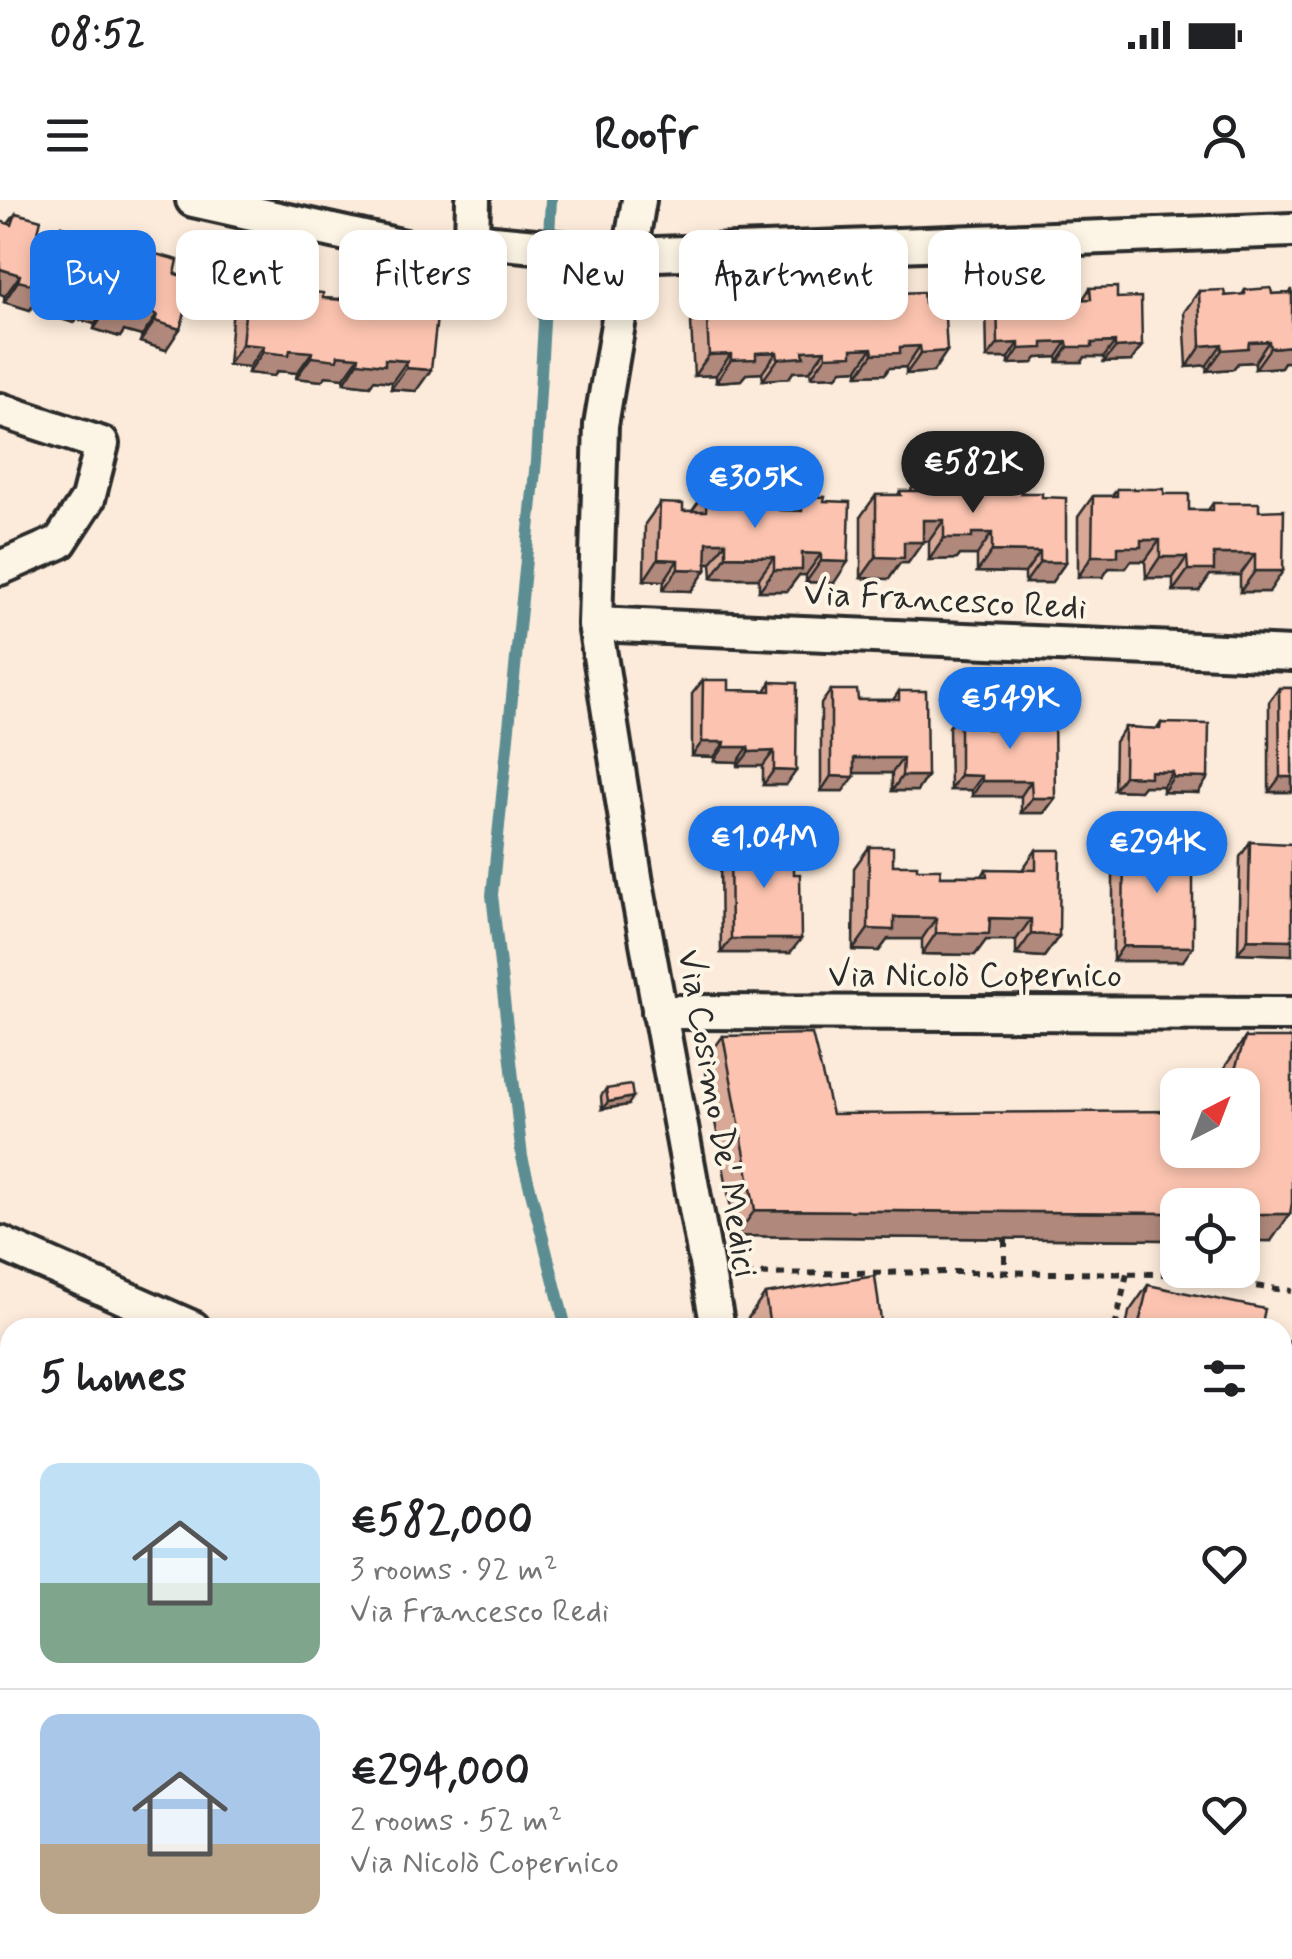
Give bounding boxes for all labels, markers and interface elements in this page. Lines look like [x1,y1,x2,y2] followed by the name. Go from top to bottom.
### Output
[50,11,145,60] text: 08:52
[594,106,698,165] text: Roofr
[40,108,95,163] icon: menu
[1197,108,1252,163] icon: person
[30,230,156,320] chip: Buy
[176,230,319,320] chip: Rent
[339,230,507,320] chip: Filters
[527,230,659,320] chip: New
[679,230,908,320] chip: Apartment
[928,230,1081,320] chip: House
[903,431,1043,516] pin: €582K
[923,442,1023,484] text: €582K
[685,446,825,531] pin: €305K
[708,457,802,499] text: €305K
[802,571,1088,631] street label: Via Francesco Redi
[940,667,1080,752] pin: €549K
[960,678,1060,720] text: €549K
[683,806,845,891] pin: €1.04M
[1087,811,1227,896] pin: €294K
[710,817,818,859] text: €1.04M
[1108,822,1206,864] text: €294K
[666,946,769,1281] street label: Via Cosimo De' Medici
[828,953,1122,999] street label: Via Nicolò Copernico
[1160,1068,1260,1168] north arrow
[1160,1068,1260,1288] map controls
[1160,1188,1260,1288] button: locate
[40,1351,186,1406] text: 5 homes
[1197,1351,1252,1406] icon: filters
[350,1494,533,1549] text: €582,000
[120,1503,240,1623] icon: home
[1197,1536,1252,1591] icon: heart
[350,1549,558,1591] text: 3 rooms · 92 m²
[350,1591,609,1633] text: Via Francesco Redi
[350,1745,530,1800] text: €294,000
[120,1754,240,1874] icon: home
[1197,1787,1252,1842] icon: heart
[350,1800,562,1842] text: 2 rooms · 52 m²
[350,1842,619,1884] text: Via Nicolò Copernico

